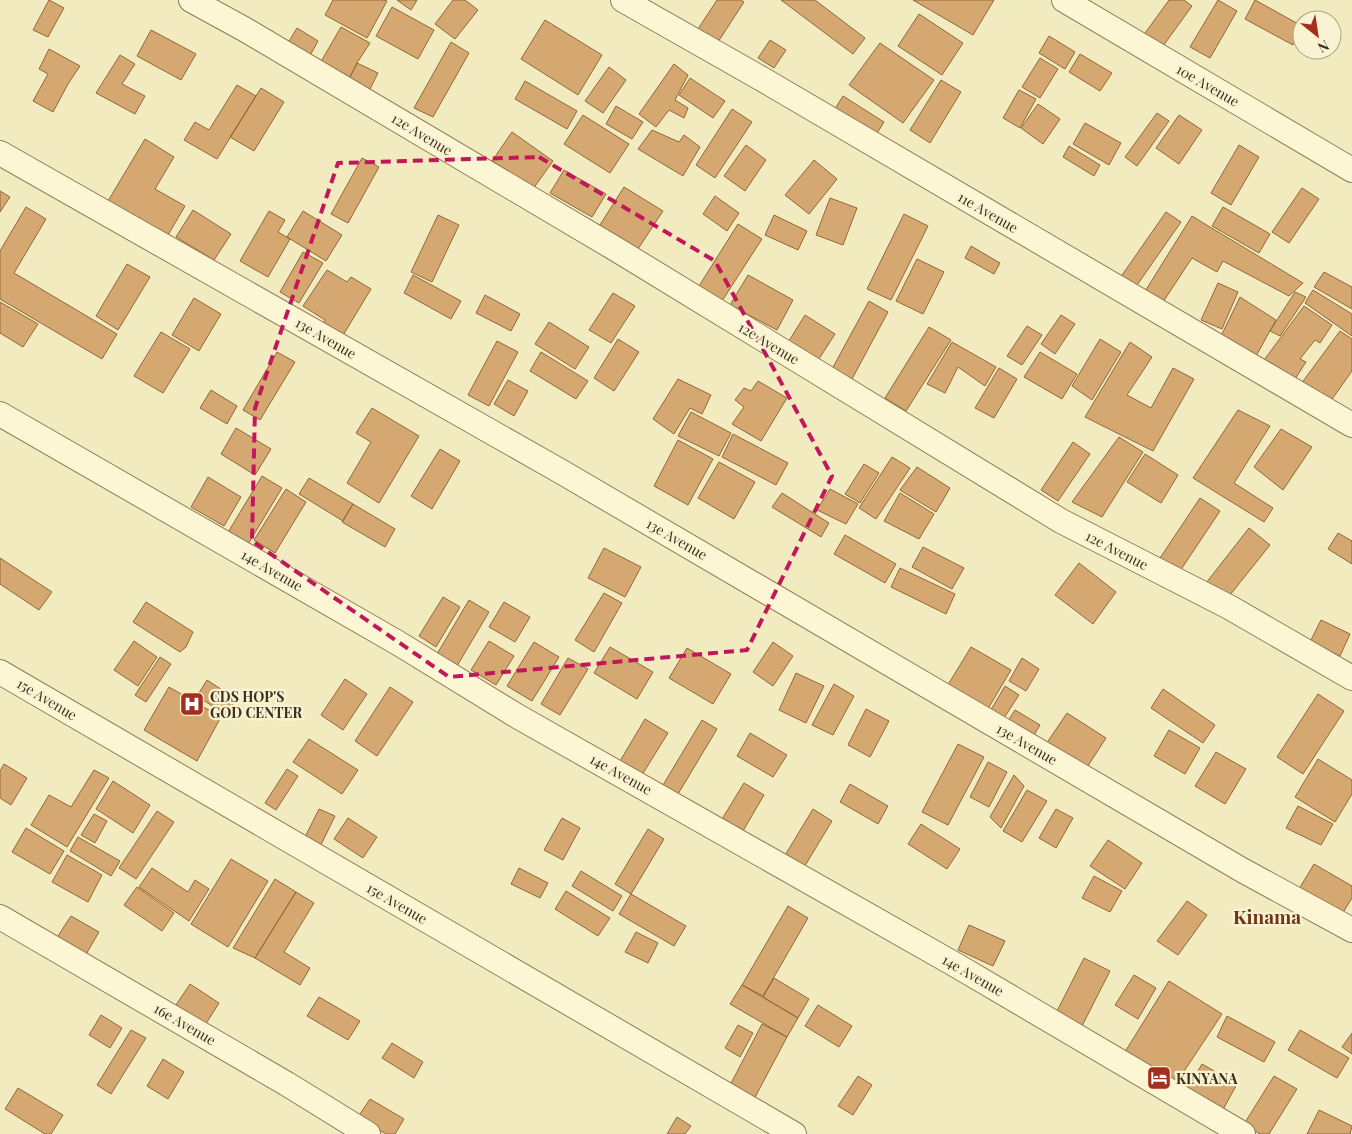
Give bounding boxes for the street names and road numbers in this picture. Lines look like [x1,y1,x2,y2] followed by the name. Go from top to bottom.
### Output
[1173,59,1243,111] street label: 10e Avenue
[388,108,456,160] street label: 12e Avenue
[954,187,1022,237] street label: 11e Avenue
[292,313,360,363] street label: 13e Avenue
[735,317,803,369] street label: 12e Avenue
[643,514,711,564] street label: 13e Avenue
[1082,526,1152,574] street label: 12e Avenue
[238,545,306,595] street label: 14e Avenue
[13,674,81,724] street label: 15e Avenue
[993,719,1061,769] street label: 13e Avenue
[586,749,656,799] street label: 14e Avenue
[363,878,431,928] street label: 15e Avenue
[939,950,1007,1000] street label: 14e Avenue
[150,999,220,1049] street label: 16e Avenue

